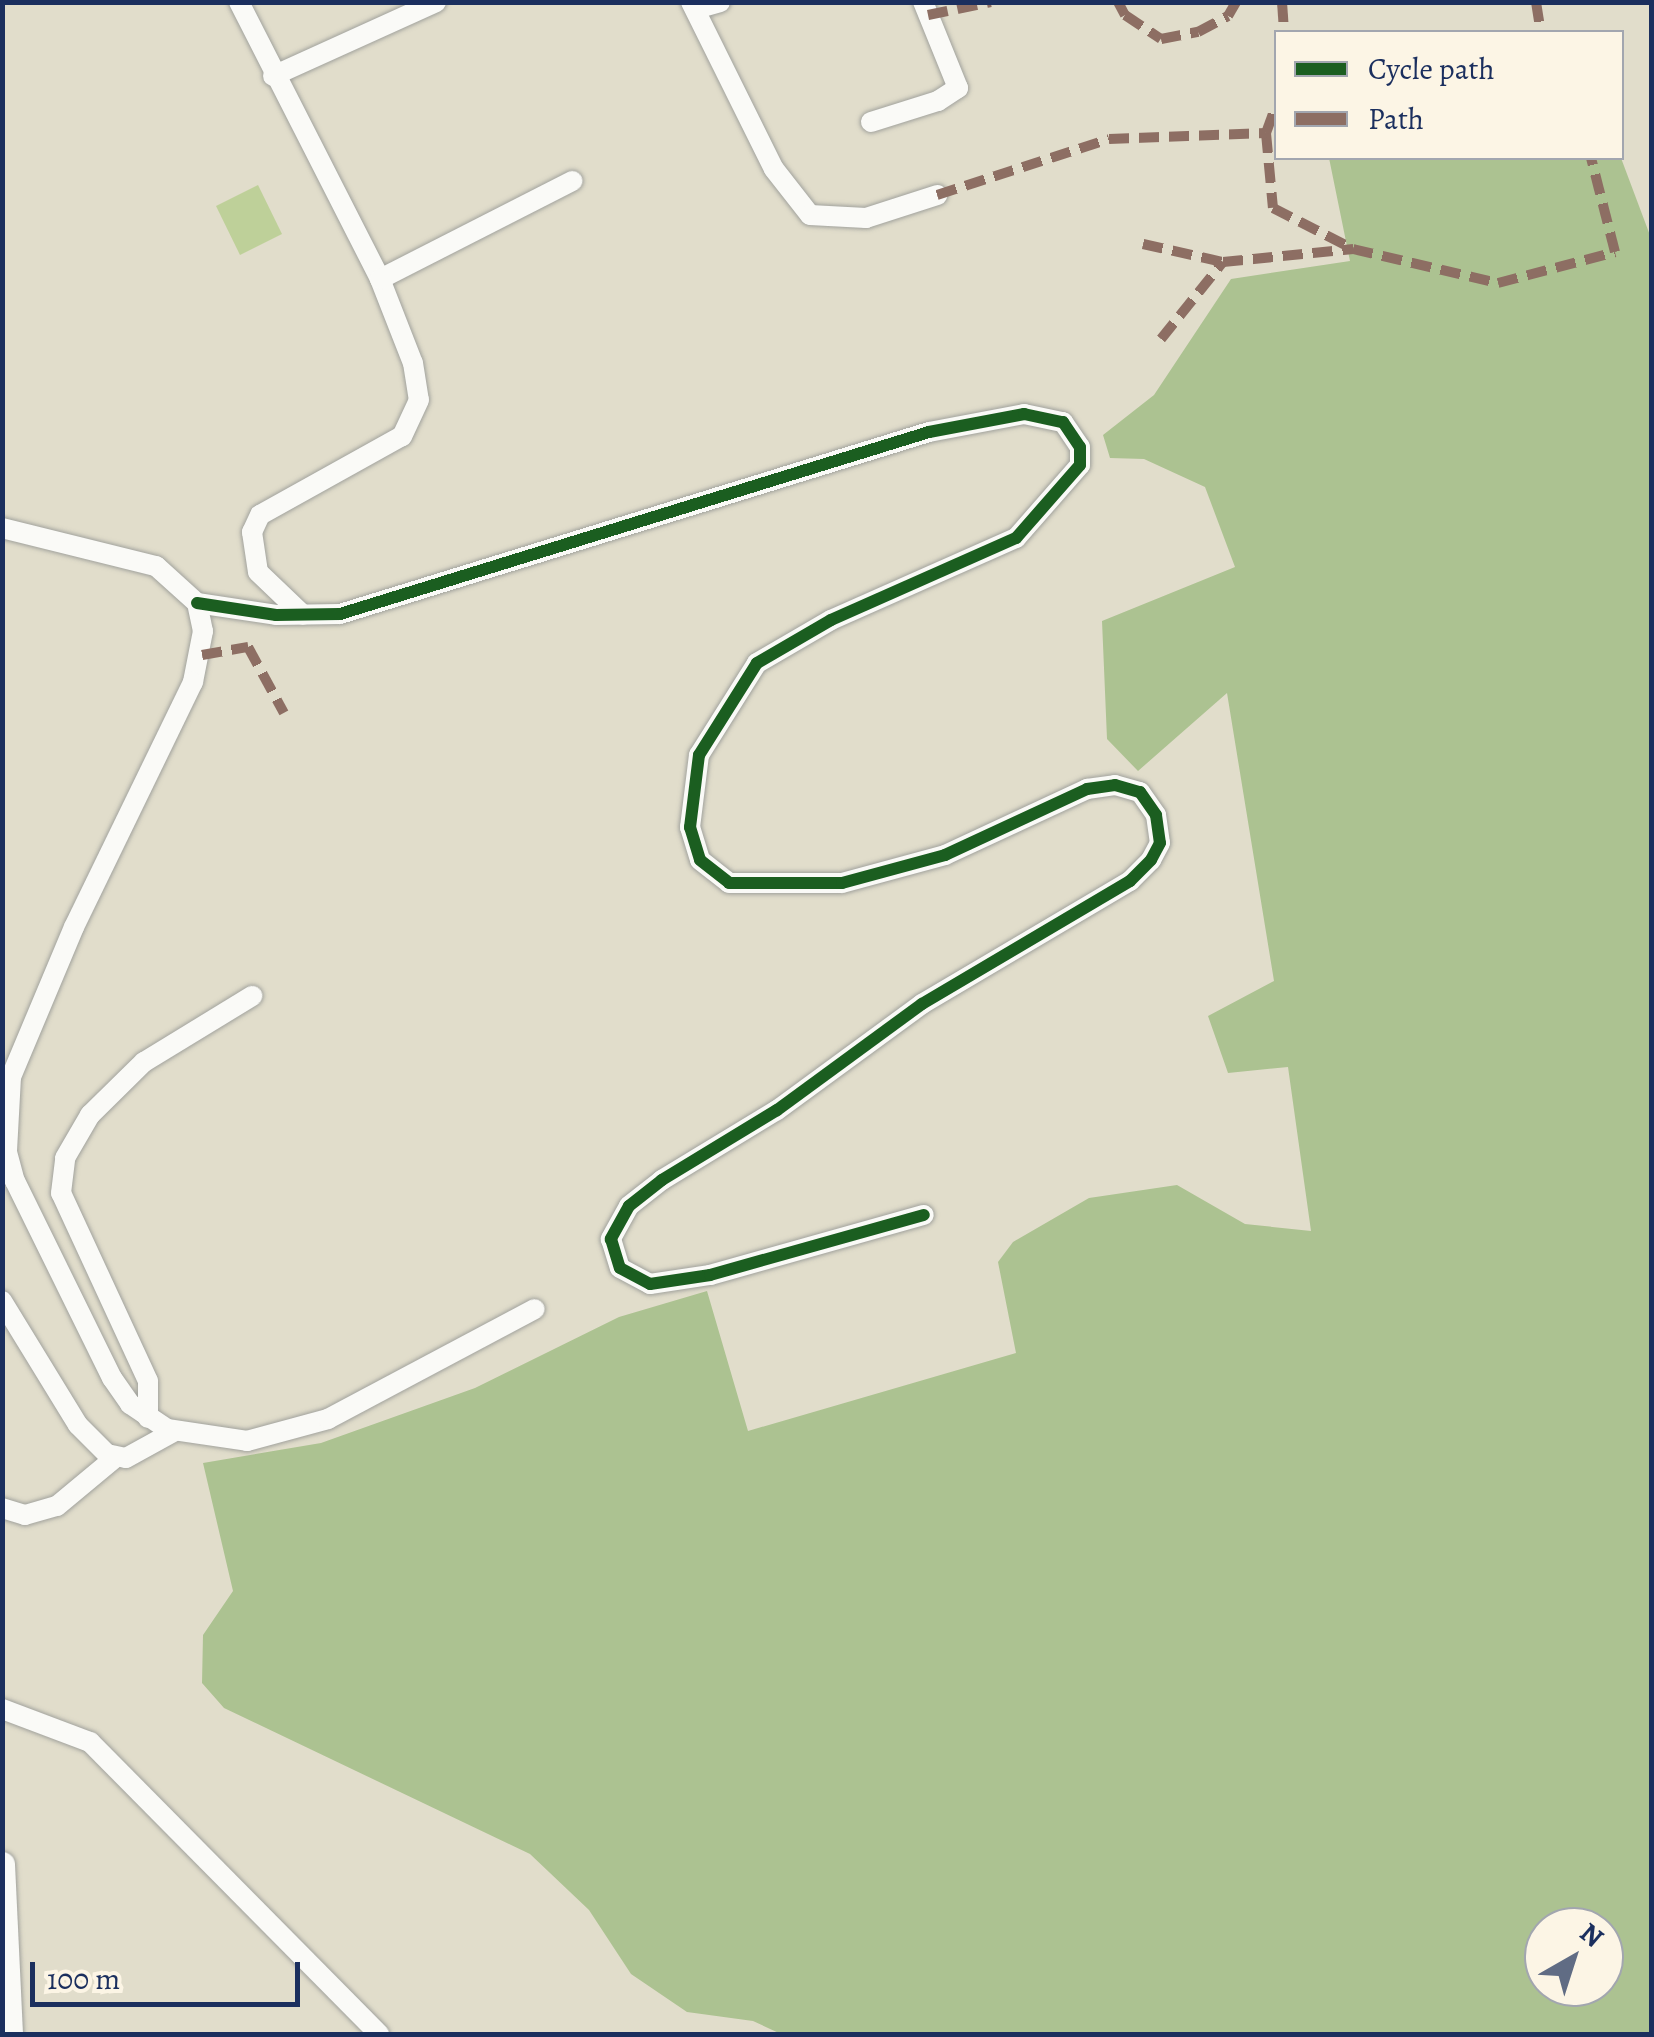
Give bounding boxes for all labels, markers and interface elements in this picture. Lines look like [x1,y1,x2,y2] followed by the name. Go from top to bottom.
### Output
[1274,30,1624,160] legend
[1368,49,1495,89] text: Cycle path
[1368,99,1424,139] text: Path
[1524,1907,1624,2007] north arrow
[1572,1914,1611,1956] text: N
[35,1942,305,2004] scale bar
[47,1959,120,1999] text: 100 m

